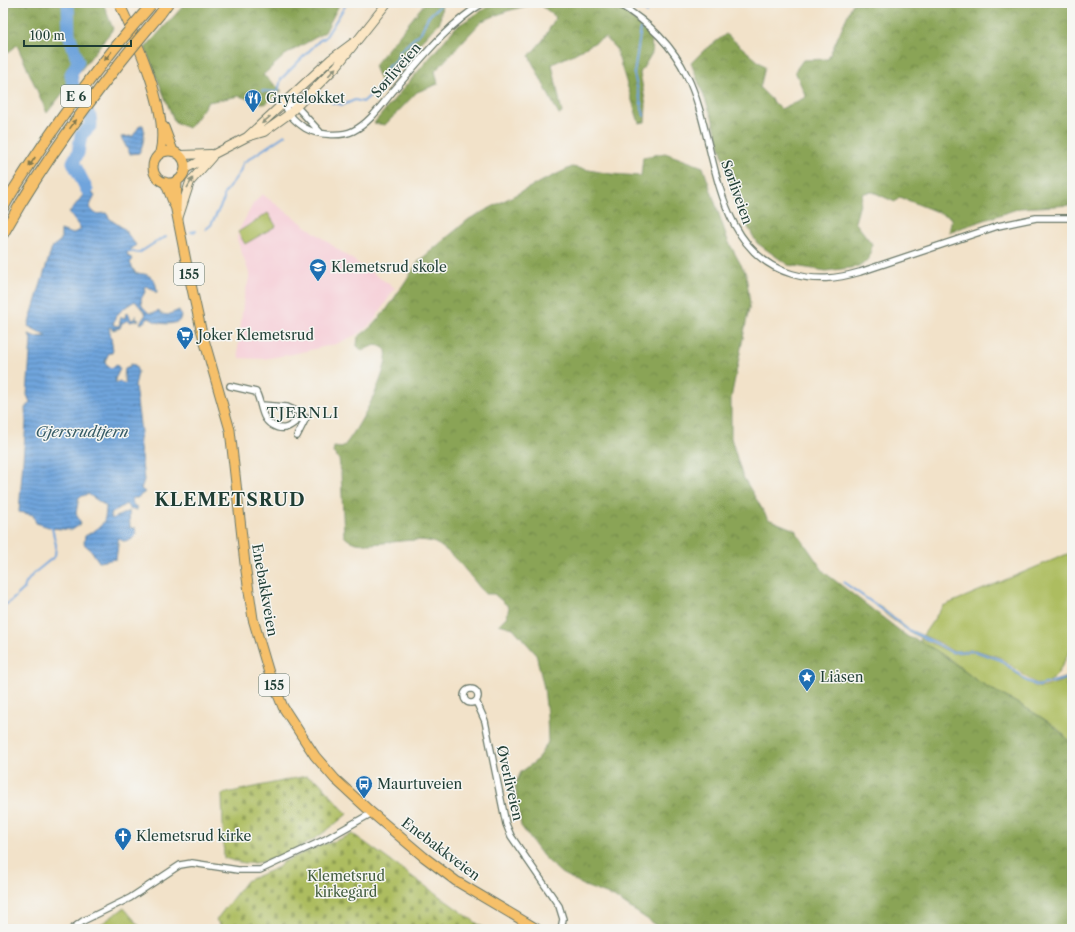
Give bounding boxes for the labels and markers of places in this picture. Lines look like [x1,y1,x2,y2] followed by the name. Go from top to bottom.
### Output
[243,88,263,113] restaurant icon: Grytelokket
[266,89,345,107] place label: Grytelokket
[308,257,328,282] school or university icon: Klemetsrud skole
[331,258,447,276] place label: Klemetsrud skole
[175,325,195,350] supermarket icon: Joker Klemetsrud
[196,326,314,344] place label: Joker Klemetsrud
[797,667,817,692] place icon: Liåsen
[820,668,864,686] place label: Liåsen
[354,774,374,799] bus stop icon: Maurtuveien
[377,775,462,793] place label: Maurtuveien
[113,826,133,851] church icon: Klemetsrud kirke
[136,827,251,845] place label: Klemetsrud kirke

